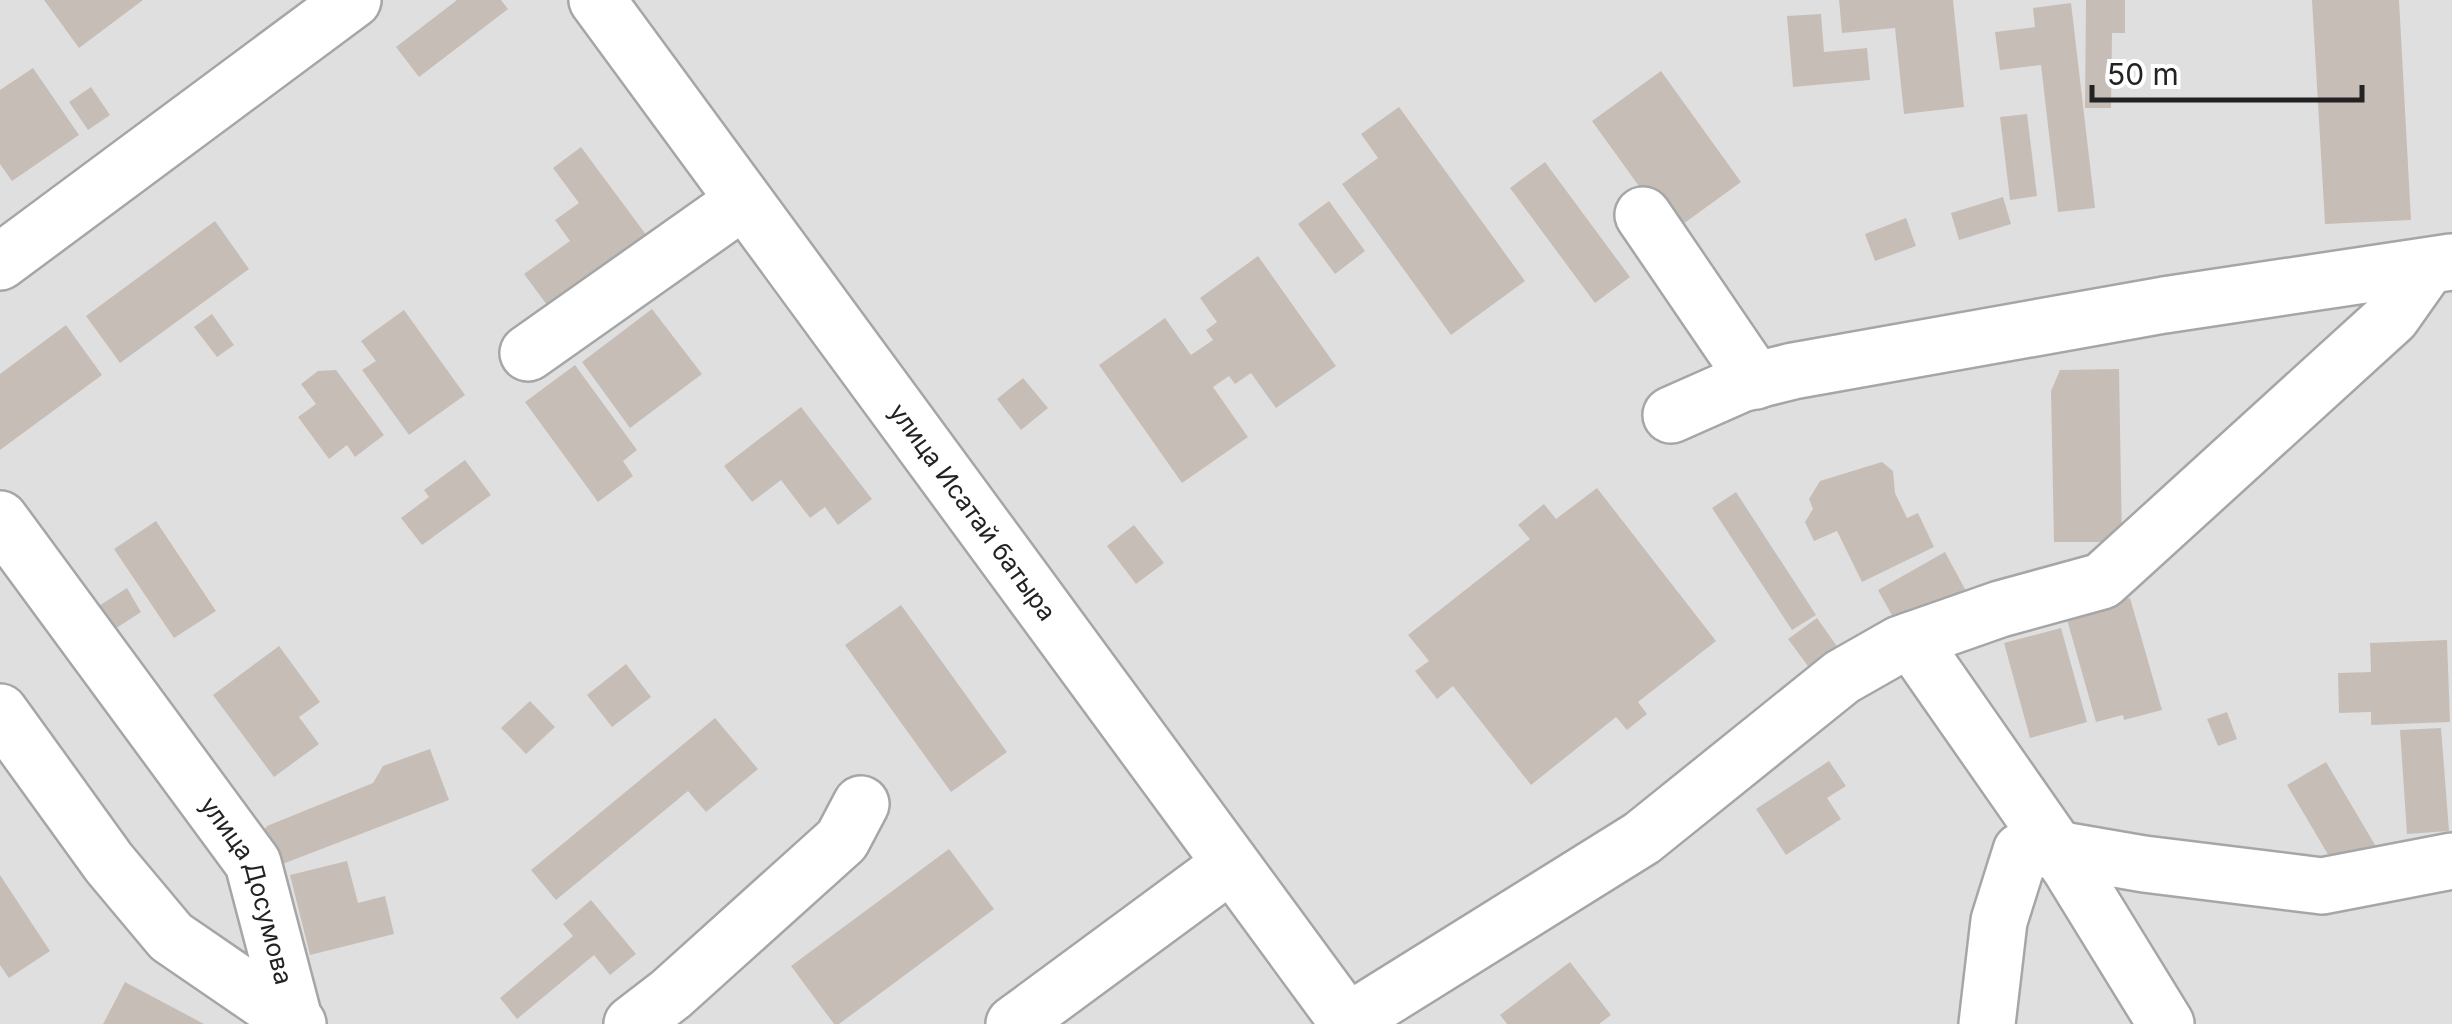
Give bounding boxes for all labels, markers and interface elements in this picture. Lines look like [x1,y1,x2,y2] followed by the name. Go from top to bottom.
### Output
[2092,40,2362,102] scale bar
[2107,56,2179,92] text: 50 m
[883,397,1062,626] street label: улица Исатай батыра
[194,790,299,988] street label: улица Досумова

